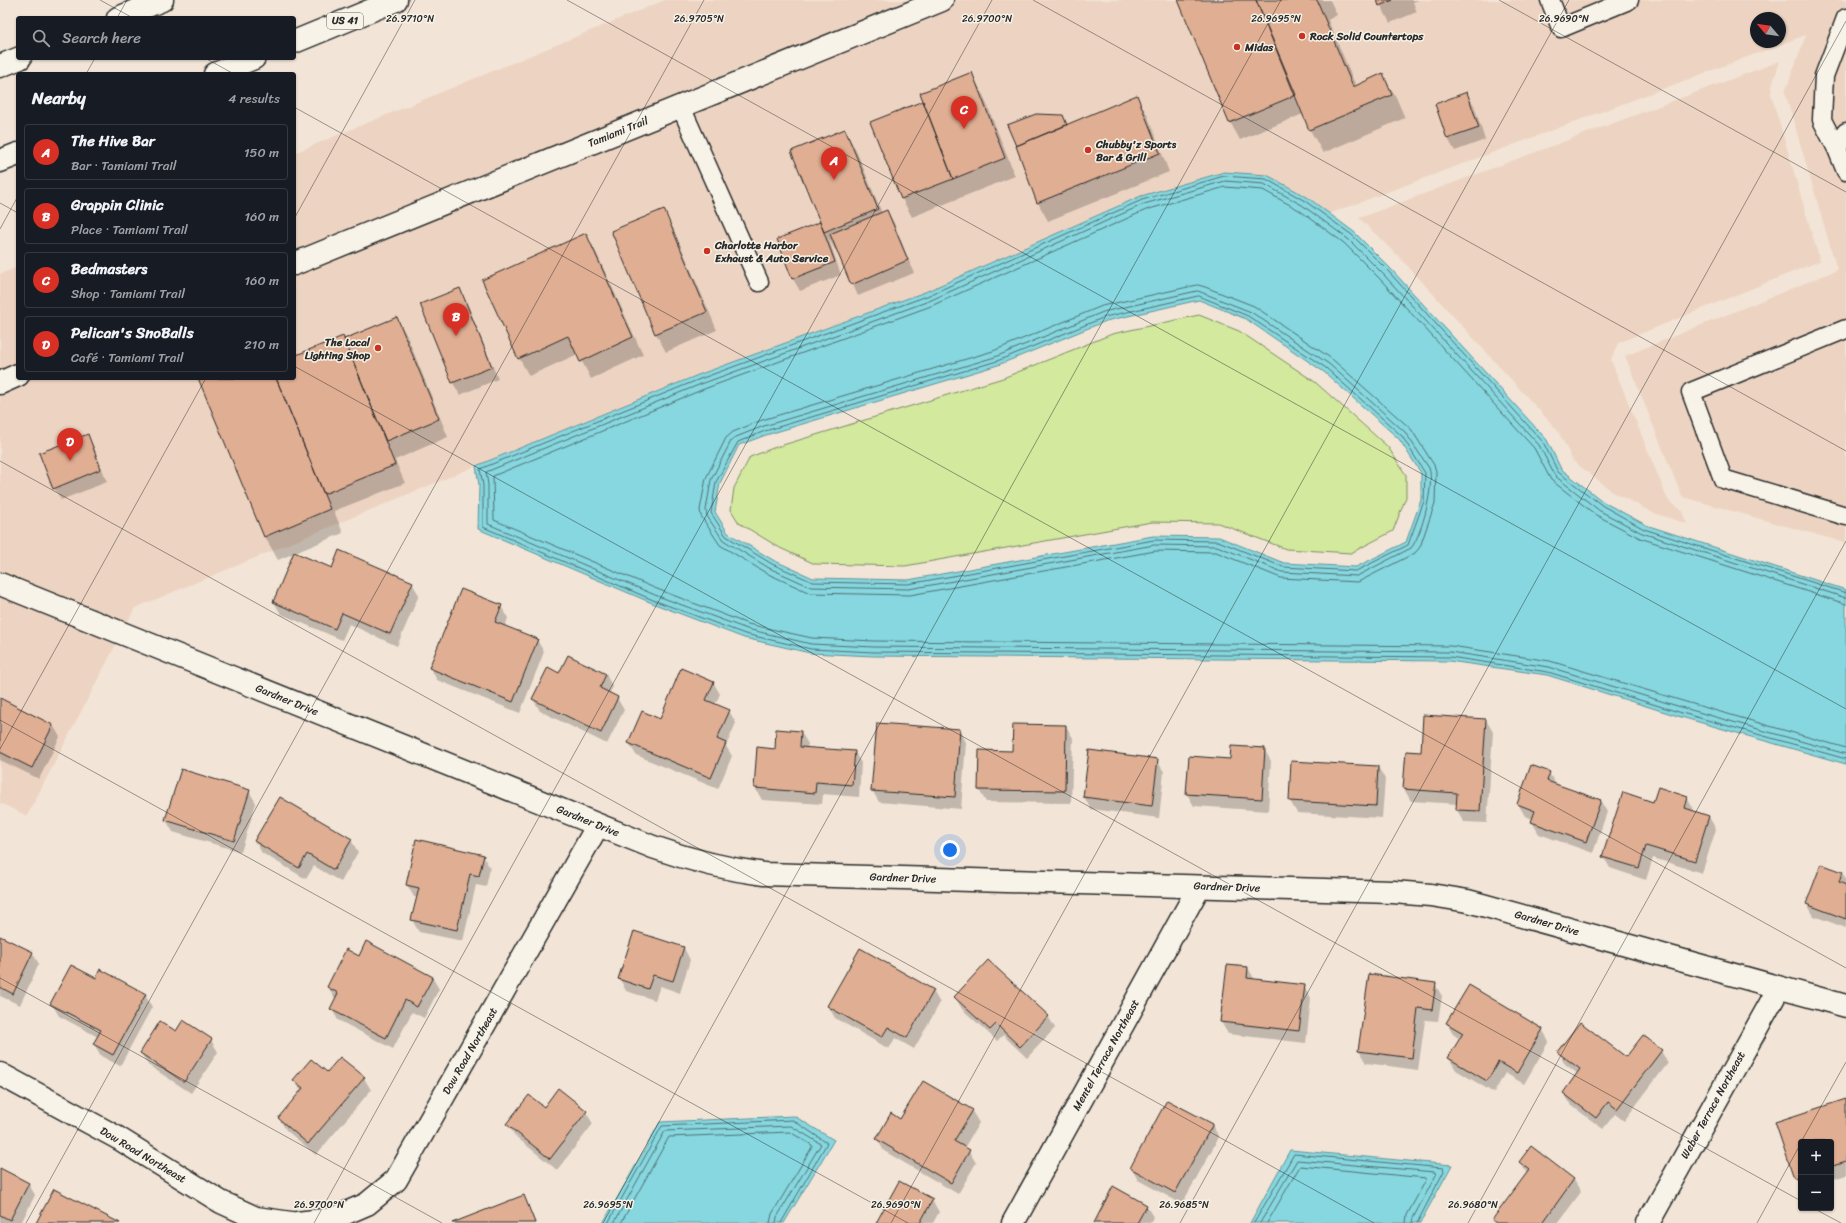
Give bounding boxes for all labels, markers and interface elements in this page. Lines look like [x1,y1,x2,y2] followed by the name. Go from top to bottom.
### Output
[386,10,434,28] text: 26.9710°N
[674,10,724,28] text: 26.9705°N
[962,10,1012,28] text: 26.9700°N
[1251,10,1301,28] text: 26.9695°N
[1539,10,1589,28] text: 26.9690°N
[1750,12,1786,48] north arrow
[327,13,363,29] road number: US 41
[16,16,296,60] search box
[62,25,141,51] text: Search here
[30,27,52,49] icon: search
[1309,27,1424,46] place label: Rock Solid Countertops
[1297,31,1307,41] marker: Rock Solid Countertops
[1244,38,1274,57] place label: Midas
[1232,42,1242,52] marker: Midas
[32,83,86,113] text: Nearby
[228,87,280,110] text: 4 results
[951,96,977,129] pin: C
[585,111,652,153] street label: Tamiami Trail
[71,128,155,154] text: The Hive Bar
[1095,135,1177,167] place label: Chubby'z Sports Bar & Grill
[42,141,50,164] text: A
[244,141,279,164] text: 150 m
[1083,145,1093,155] marker: Chubby'z Sports Bar & Grill
[821,147,847,180] pin: A
[71,154,177,177] text: Bar · Tamiami Trail
[71,192,164,218] text: Grappin Clinic
[42,205,50,228] text: B
[244,205,279,228] text: 160 m
[71,218,188,241] text: Place · Tamiami Trail
[714,236,829,268] place label: Charlotte Harbor Exhaust & Auto Service
[702,246,712,256] marker: Charlotte Harbor Exhaust & Auto Service
[71,256,147,282] text: Bedmasters
[42,269,50,292] text: C
[244,269,279,292] text: 160 m
[71,282,185,305] text: Shop · Tamiami Trail
[443,303,469,336] pin: B
[71,320,194,346] text: Pelican's SnoBalls
[42,333,50,356] text: D
[244,333,279,356] text: 210 m
[305,333,371,365] place label: The Local Lighting Shop
[373,343,383,353] marker: The Local Lighting Shop
[71,346,184,369] text: Café · Tamiami Trail
[57,428,83,461] pin: D
[253,679,322,721] street label: Gardner Drive
[554,800,623,842] street label: Gardner Drive
[940,840,960,860] your location
[869,867,937,889] street label: Gardner Drive
[1193,876,1261,898] street label: Gardner Drive
[1512,905,1582,941] street label: Gardner Drive
[1067,995,1145,1114] street label: Mentel Terrace Northeast
[437,1004,503,1098] street label: Dow Road Northeast
[1675,1048,1751,1162] street label: Weber Terrace Northeast
[96,1122,190,1188] street label: Dow Road Northeast
[1798,1139,1834,1211] map controls
[1798,1139,1834,1175] button: +
[1798,1175,1834,1211] button: −
[294,1196,344,1214] text: 26.9700°N
[583,1196,633,1214] text: 26.9695°N
[871,1196,921,1214] text: 26.9690°N
[1159,1196,1209,1214] text: 26.9685°N
[1448,1196,1498,1214] text: 26.9680°N

